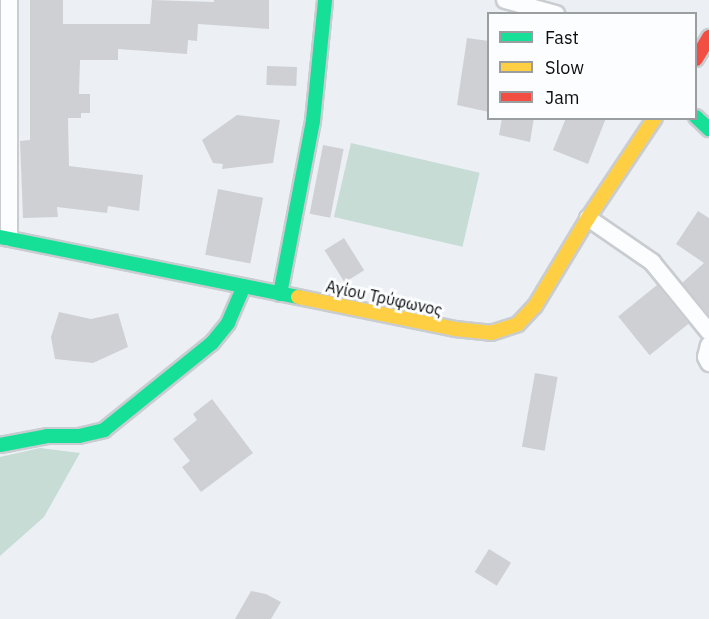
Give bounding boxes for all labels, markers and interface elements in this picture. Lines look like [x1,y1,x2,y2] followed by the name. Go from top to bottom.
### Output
[487,12,697,120] legend
[545,26,579,49] text: Fast
[545,56,584,79] text: Slow
[545,86,580,109] text: Jam
[324,276,444,320] street label: Αγίου Τρύφωνος

